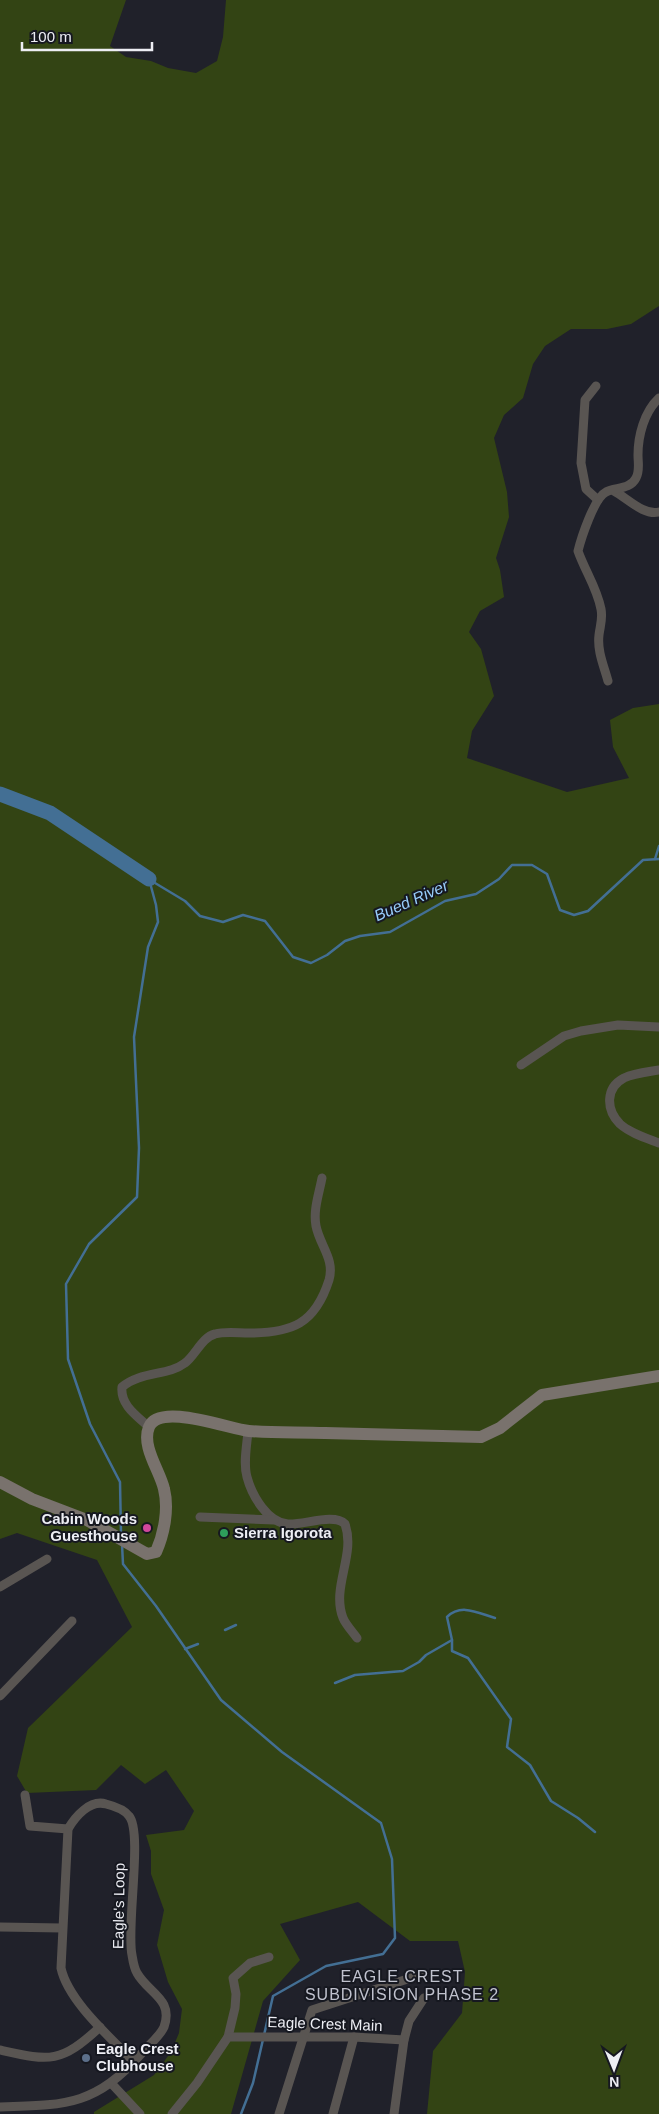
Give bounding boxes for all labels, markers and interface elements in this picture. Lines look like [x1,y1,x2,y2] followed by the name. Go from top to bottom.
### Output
[22,20,152,52] scale bar
[30,28,72,45] text: 100 m
[372,876,451,924] water label: Bued River
[41,1510,137,1544] place label: Cabin Woods Guesthouse
[141,1522,153,1534] marker: Cabin Woods Guesthouse
[234,1524,332,1541] place label: Sierra Igorota
[218,1527,230,1539] marker: Sierra Igorota
[109,1863,128,1949] street label: Eagle's Loop
[305,1968,499,2003] district label: EAGLE CREST SUBDIVISION PHASE 2
[267,2013,383,2034] street label: Eagle Crest Main
[96,2040,179,2074] place label: Eagle Crest Clubhouse
[589,2044,639,2094] north arrow
[80,2052,92,2064] marker: Eagle Crest Clubhouse
[609,2074,619,2090] text: N

